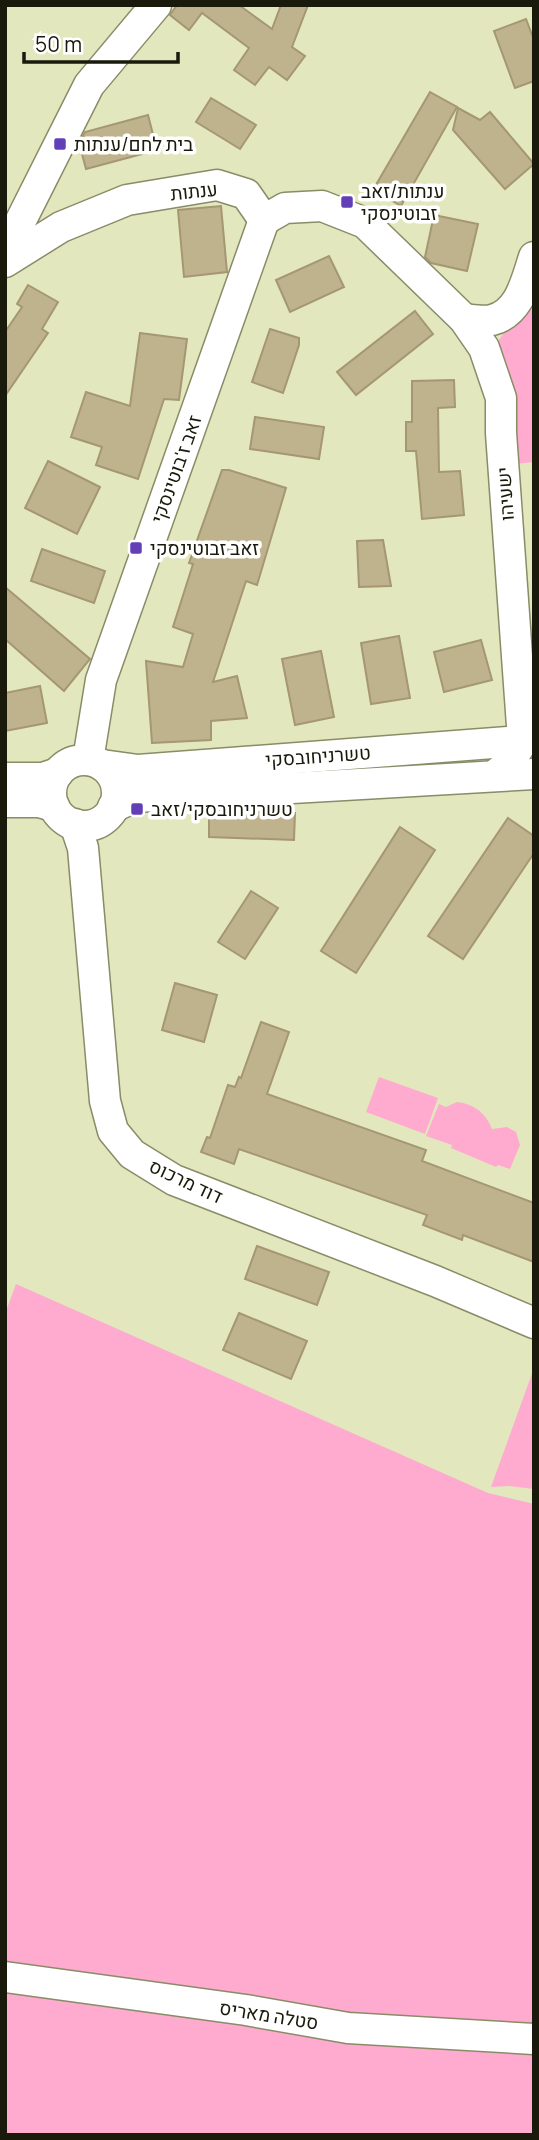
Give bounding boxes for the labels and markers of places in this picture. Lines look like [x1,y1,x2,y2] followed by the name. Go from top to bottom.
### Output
[74,131,193,157] place label: בית לחם/ענתות
[52,136,68,152] marker: בית לחם/ענתות
[361,178,445,226] place label: ענתות/זאב זבוטינסקי
[339,194,355,210] marker: ענתות/זאב זבוטינסקי
[150,535,259,561] place label: זאב זבוטינסקי
[128,540,144,556] marker: זאב זבוטינסקי
[151,796,293,822] place label: טשרניחובסקי/זאב
[129,801,145,817] marker: טשרניחובסקי/זאב

